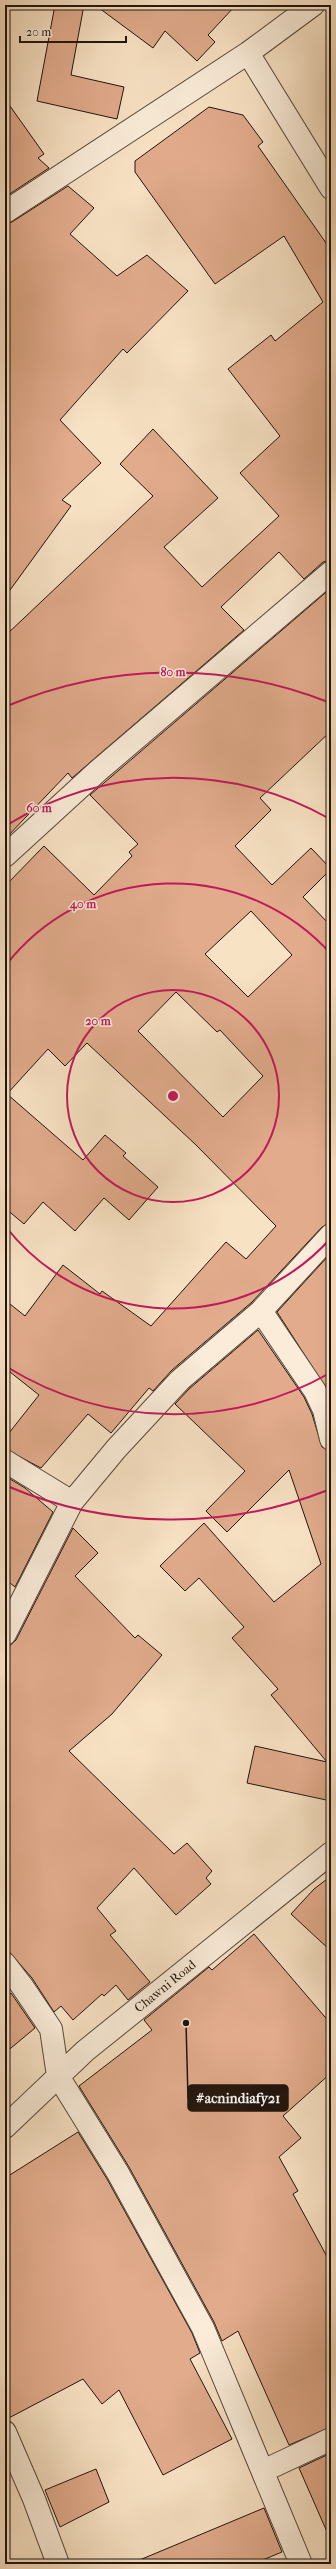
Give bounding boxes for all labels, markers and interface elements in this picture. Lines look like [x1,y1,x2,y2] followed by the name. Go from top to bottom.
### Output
[20,18,126,44] scale bar
[26,25,51,39] text: 20 m
[160,665,187,679] text: 80 m
[26,801,53,815] text: 60 m
[69,897,97,912] text: 40 m
[85,1014,112,1028] text: 20 m
[166,1089,180,1103] centre of rings
[131,1956,199,2015] street label: Chawni Road
[188,2085,288,2111] callout: #acnindiafy21
[196,2090,280,2107] text: #acnindiafy21

